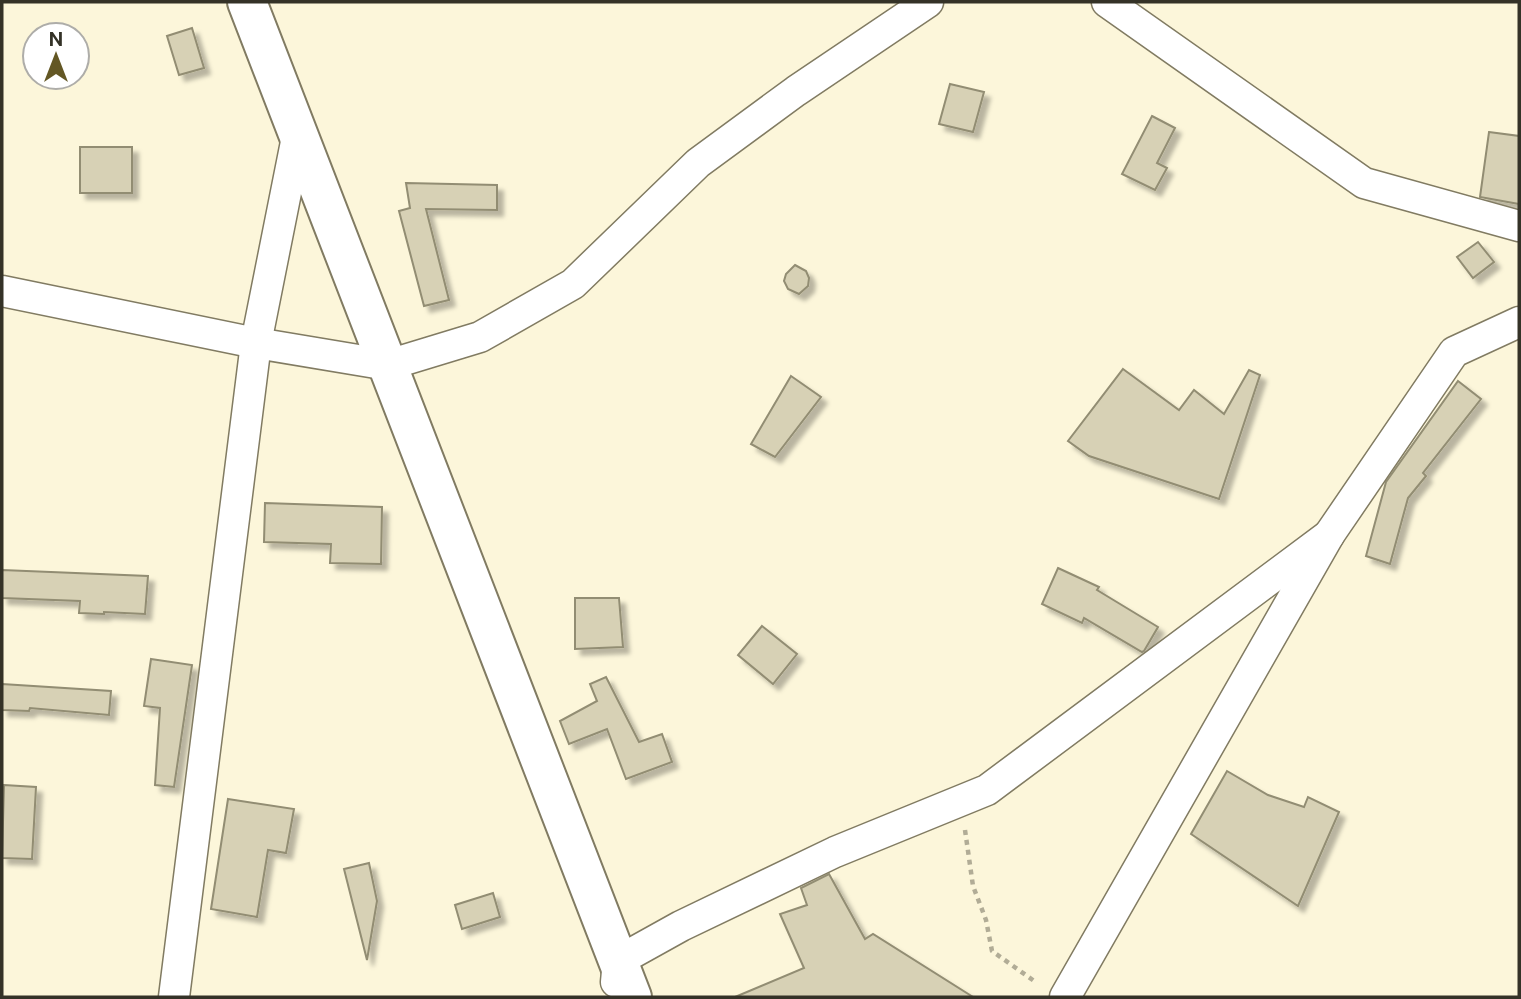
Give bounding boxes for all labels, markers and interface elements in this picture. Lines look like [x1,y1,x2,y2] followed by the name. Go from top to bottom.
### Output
[21,21,91,91] north arrow
[49,28,63,50] text: N

